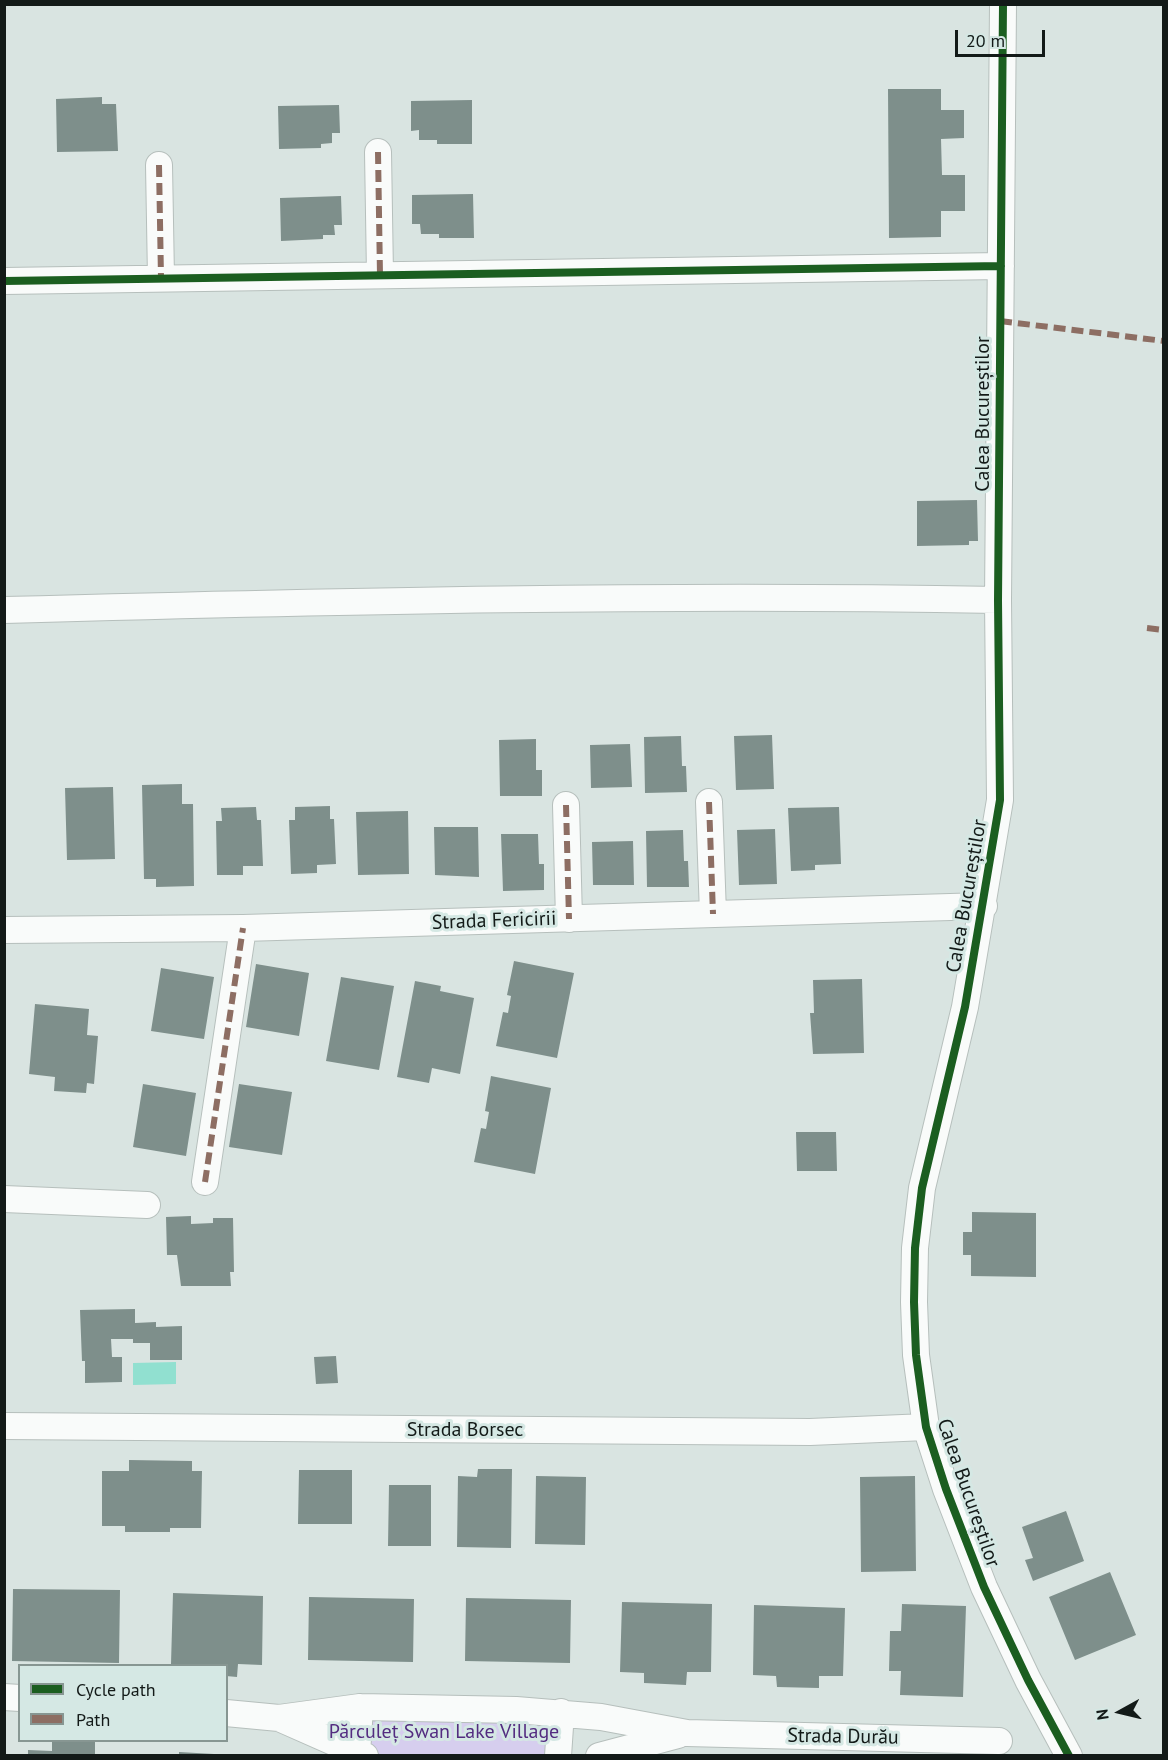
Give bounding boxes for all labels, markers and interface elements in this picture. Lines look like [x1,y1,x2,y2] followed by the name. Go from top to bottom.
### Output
[958,18,1048,56] scale bar
[966,29,1005,52] text: 20 m
[971,336,995,492] street label: Calea Bucureștilor
[942,817,992,975] street label: Calea Bucureștilor
[431,907,557,935] street label: Strada Fericirii
[931,1416,1005,1570] street label: Calea Bucureștilor
[407,1418,523,1442] street label: Strada Borsec
[18,1664,228,1742] legend
[76,1678,156,1701] text: Cycle path
[1090,1682,1150,1742] north arrow
[76,1708,110,1731] text: Path
[1092,1708,1113,1721] text: N
[329,1720,559,1744] park label: Părculeț Swan Lake Village
[787,1724,899,1750] street label: Strada Durău

